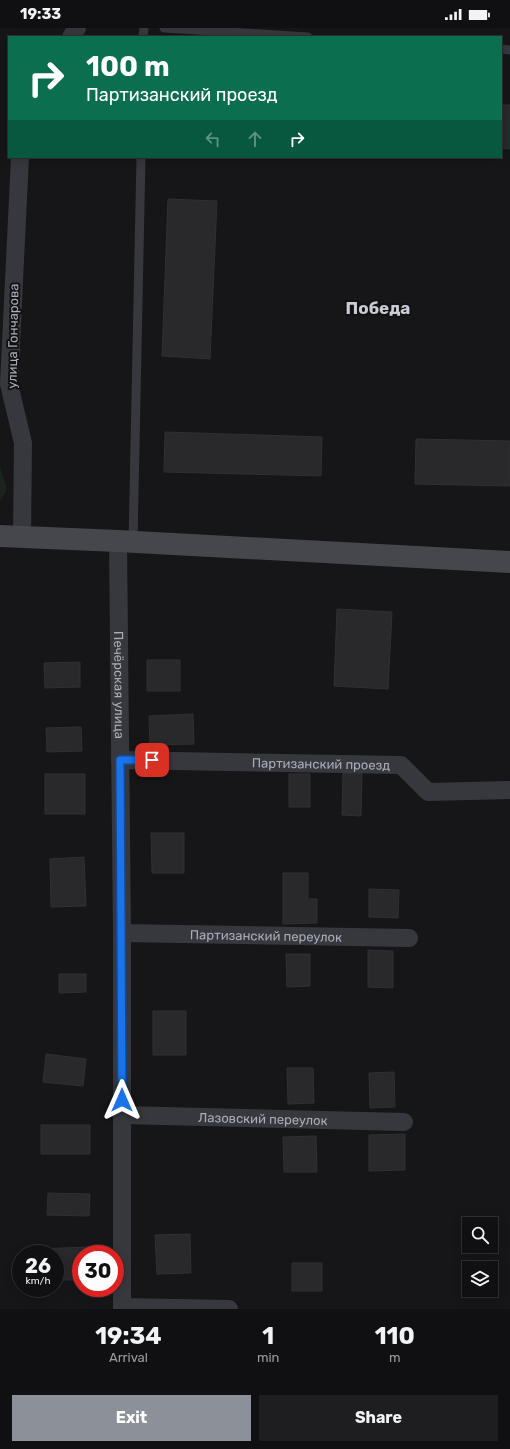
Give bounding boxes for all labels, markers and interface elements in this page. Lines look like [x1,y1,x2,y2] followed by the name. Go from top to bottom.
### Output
[20,5,61,23] text: 19:33
[86,50,170,83] text: 100 m
[20,52,72,104] icon: right
[86,84,278,106] text: Партизанский проезд
[202,128,224,150] icon: left
[244,128,266,150] icon: ahead
[286,128,308,150] icon: right
[5,283,21,389] street label: улица Гончарова
[346,298,410,318] district label: Победа
[111,631,128,739] street label: Печёрская улица
[135,743,169,777] pin
[141,749,163,771] icon: arrive
[252,755,390,772] street label: Партизанский проезд
[190,927,342,944] street label: Партизанский переулок
[101,1079,143,1121] position arrow
[198,1109,328,1128] street label: Лазовский переулок
[462,1217,498,1297] map controls
[462,1217,498,1253] button: search
[72,1245,124,1297] speed limit sign: 30
[25,1254,51,1278] text: 26
[462,1261,498,1297] button: layers
[26,1275,50,1287] text: km/h
[95,1322,162,1350] text: 19:34
[262,1322,274,1350] text: 1
[375,1322,415,1350] text: 110
[109,1350,148,1365] text: Arrival
[257,1350,279,1365] text: min
[389,1350,401,1365] text: m
[12,1395,251,1441] button: Exit
[259,1395,498,1441] button: Share

